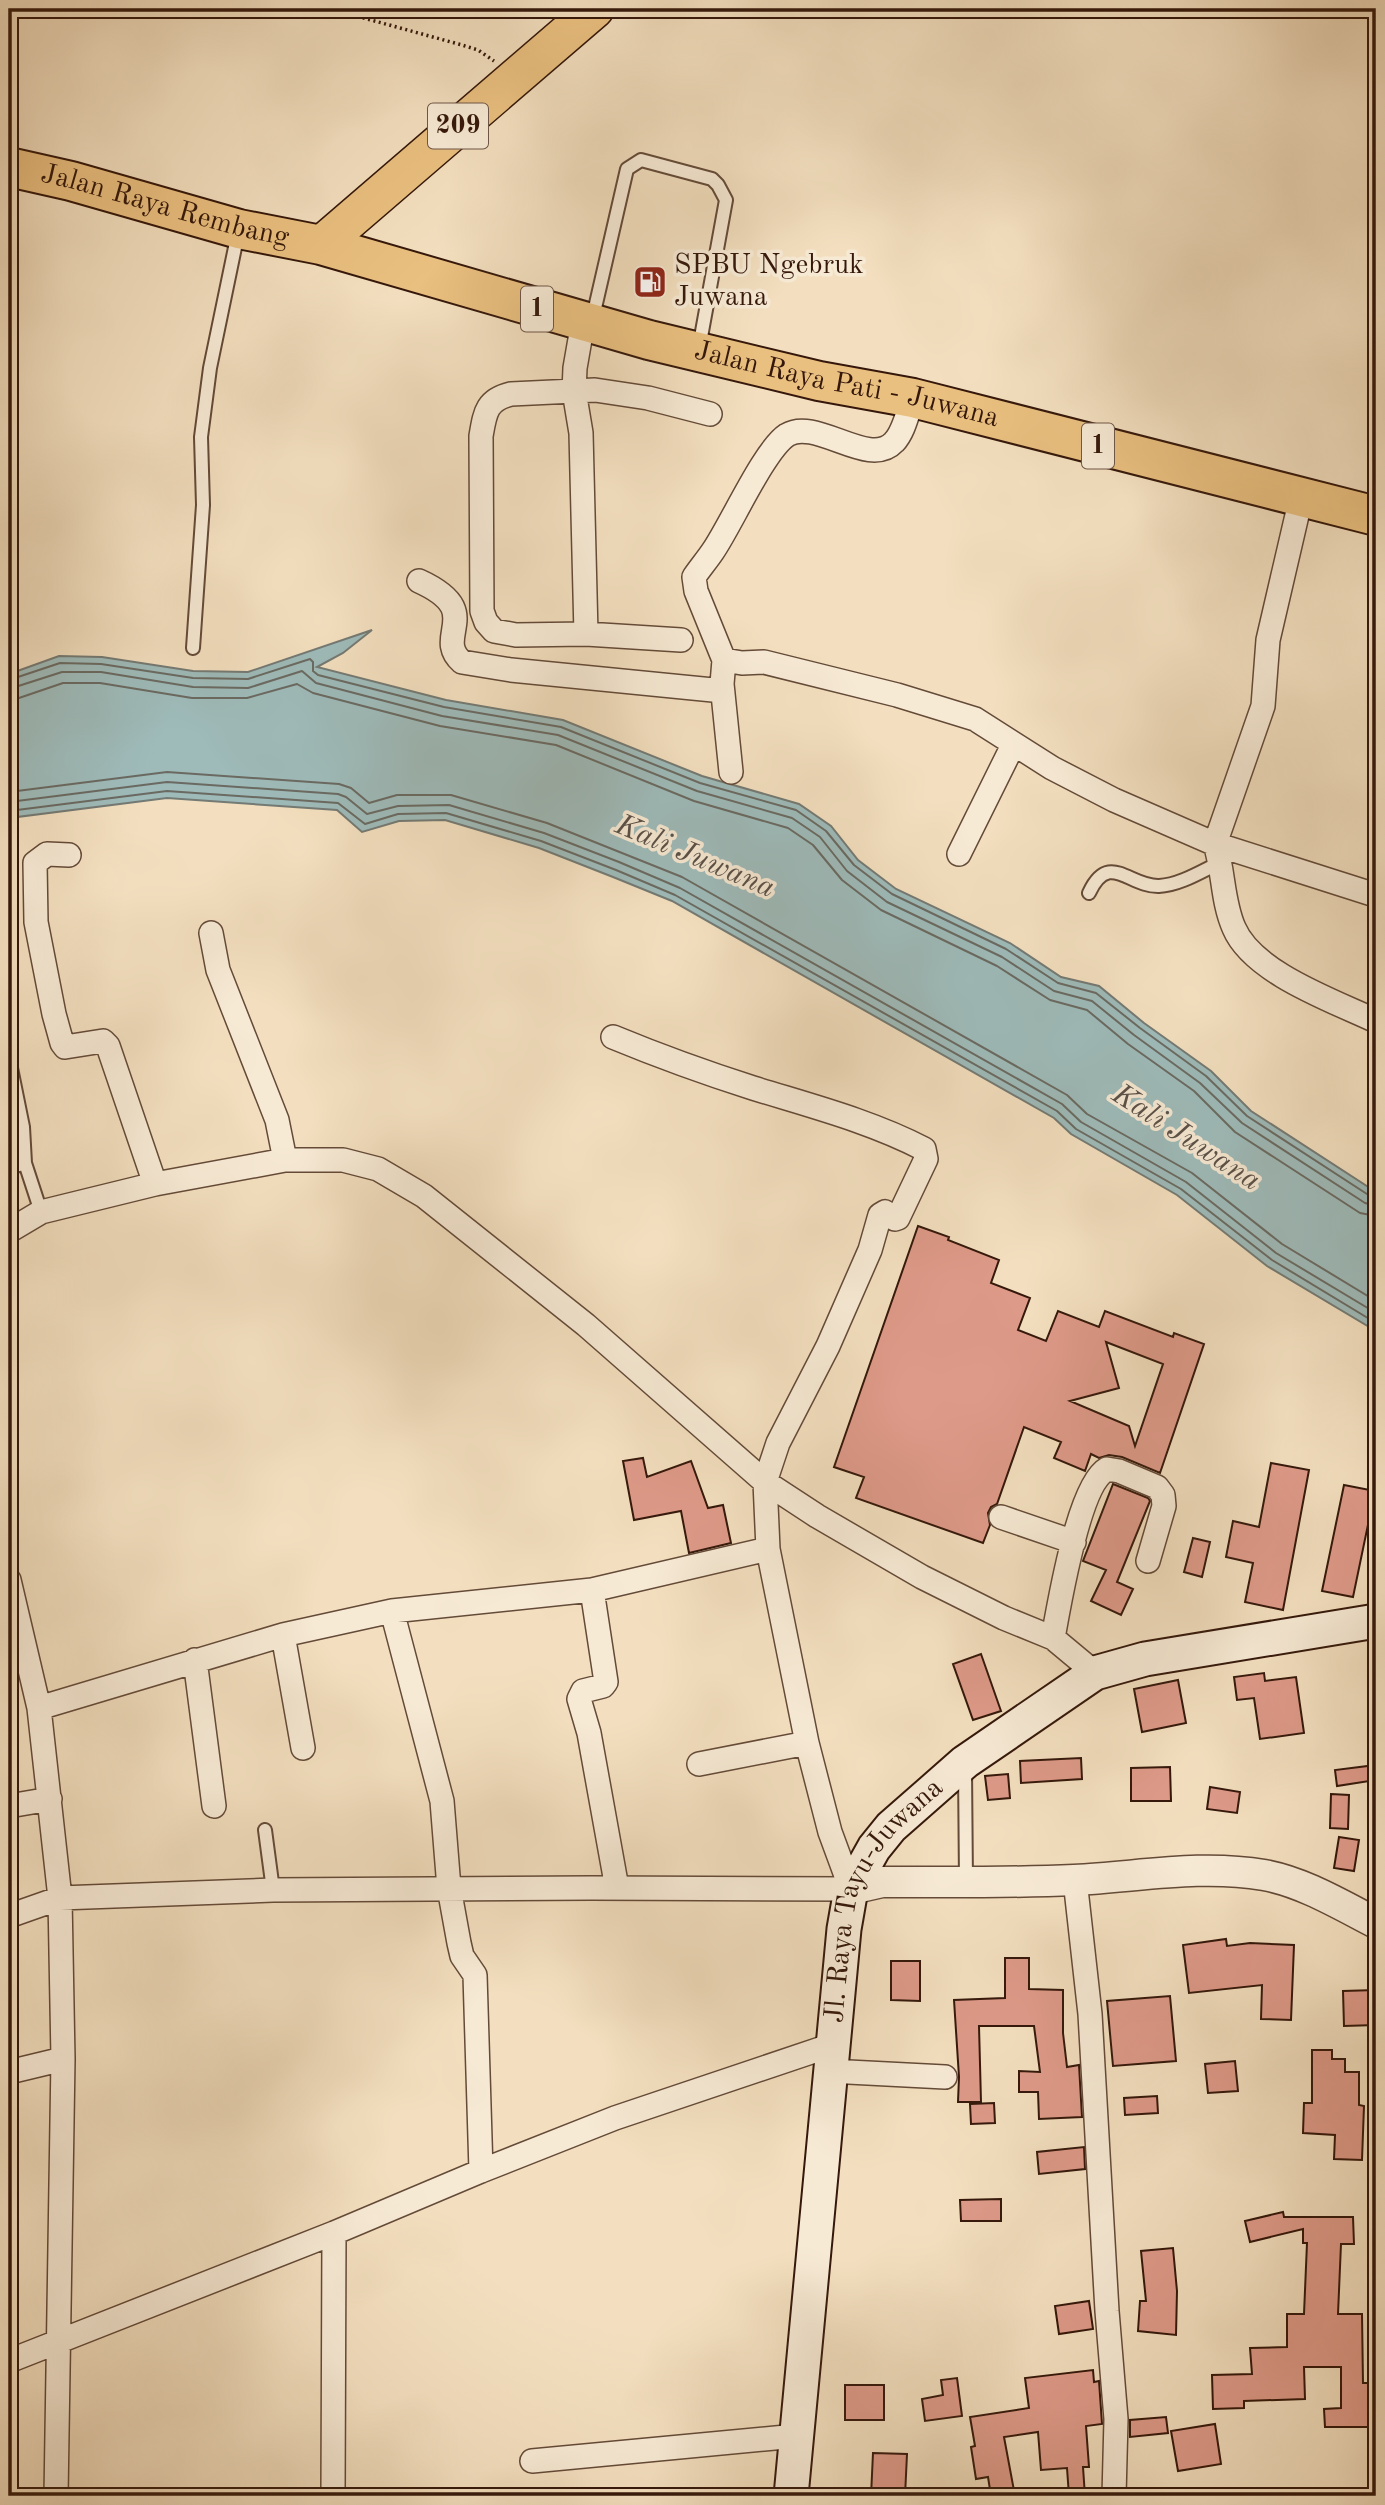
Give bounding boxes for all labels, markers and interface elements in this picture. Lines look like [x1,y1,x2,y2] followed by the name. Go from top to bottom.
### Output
[428,104,488,148] road number: 209
[38,161,291,252] street label: Jalan Raya Rembang
[674,252,864,312] place label: SPBU Ngebruk Juwana
[631,263,669,301] fuel station icon: SPBU Ngebruk Juwana
[521,286,553,332] road number: 1
[691,337,1002,433] street label: Jalan Raya Pati - Juwana
[1082,424,1114,468] road number: 1
[610,810,779,904] water label: Kali Juwana
[1106,1079,1265,1197] water label: Kali Juwana
[821,1774,949,2024] street label: Jl. Raya Tayu-Juwana

